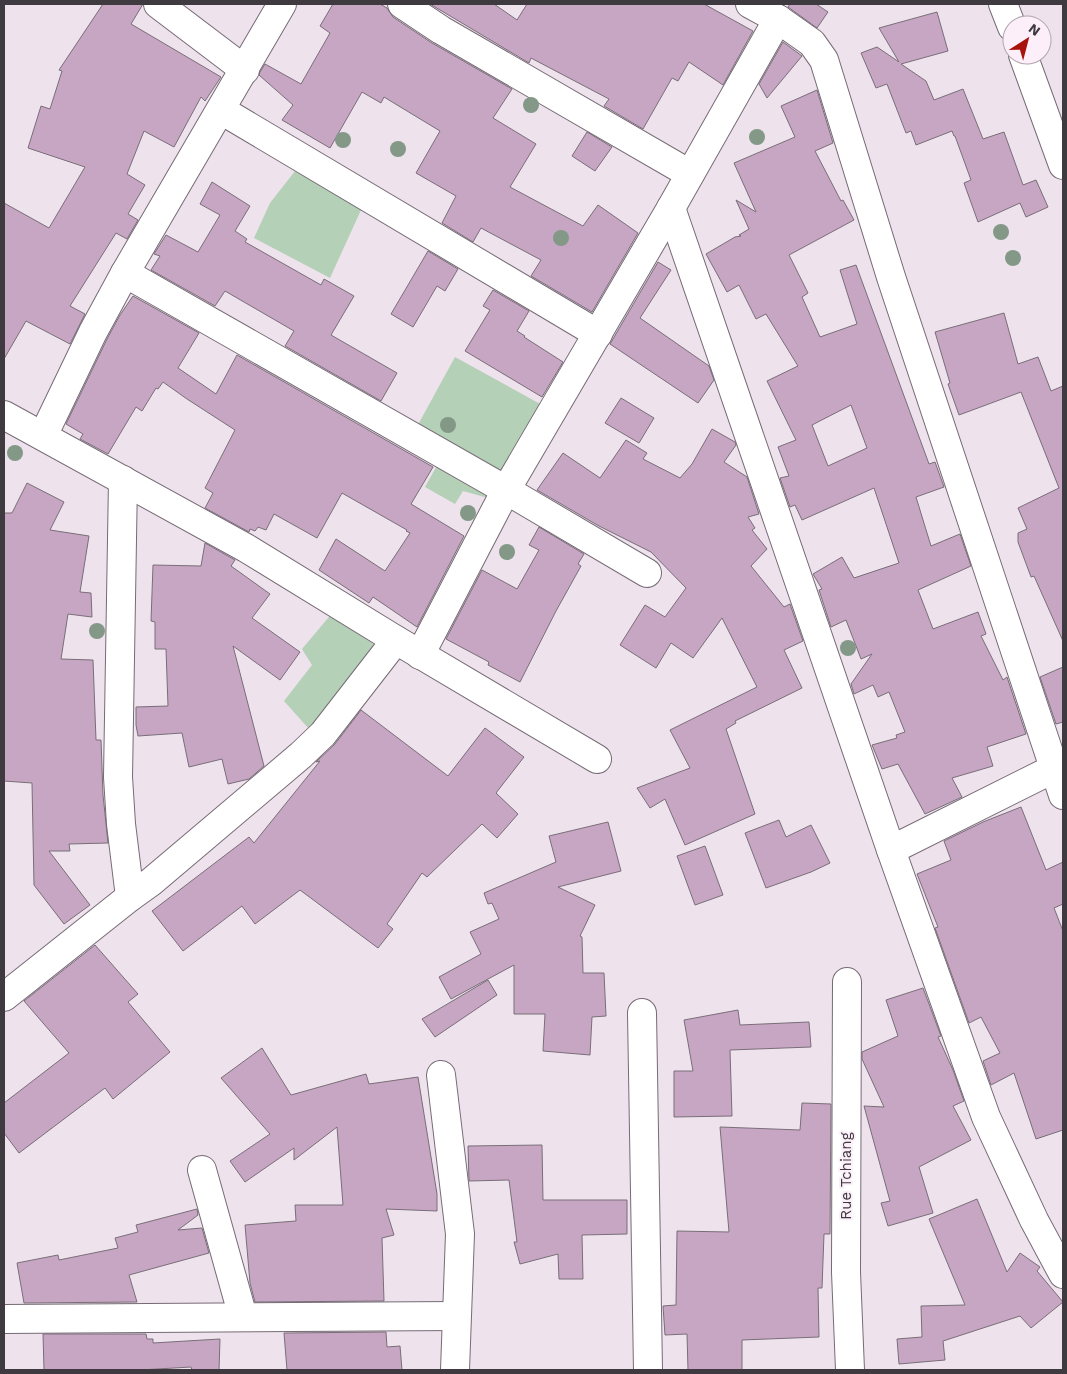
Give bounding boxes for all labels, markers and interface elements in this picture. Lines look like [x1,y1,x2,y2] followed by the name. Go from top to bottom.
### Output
[1002,15,1052,65] north arrow
[1026,20,1044,39] text: N
[837,1132,855,1220] street label: Rue Tchiang

